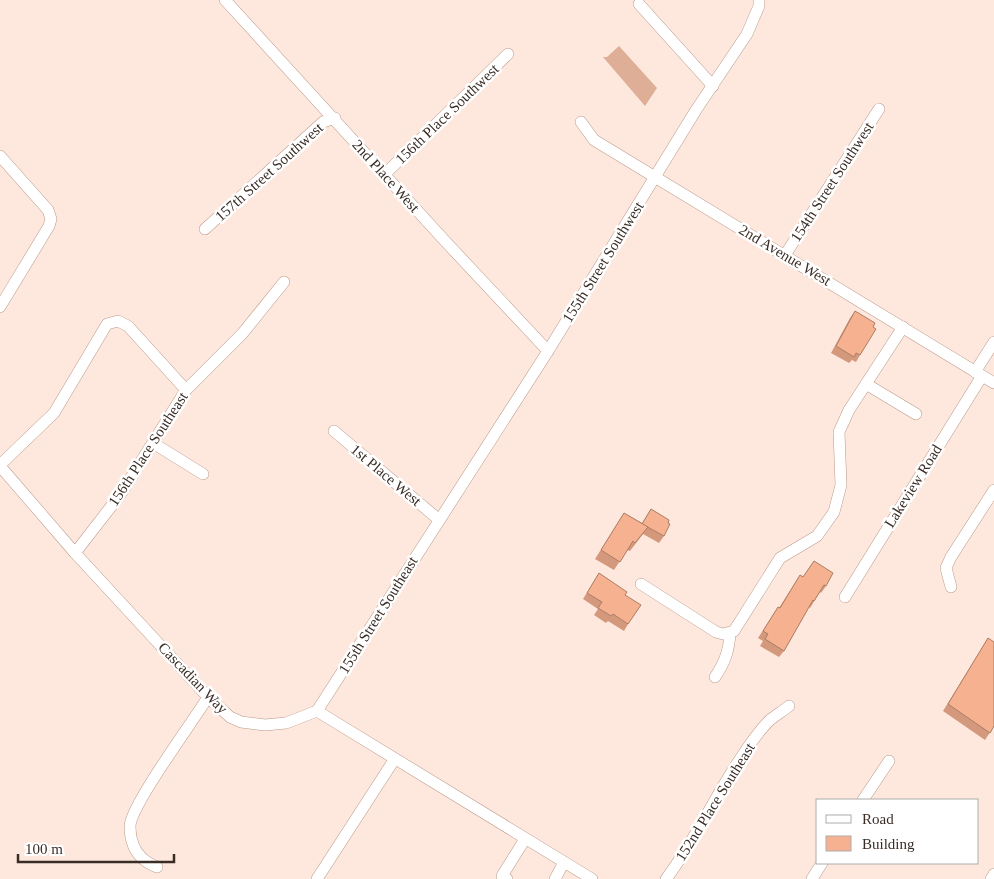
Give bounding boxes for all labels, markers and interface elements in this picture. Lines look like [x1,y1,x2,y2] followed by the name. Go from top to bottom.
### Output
[392,60,502,167] street label: 156th Place Southwest
[212,119,327,225] street label: 157th Street Southwest
[787,119,877,245] street label: 154th Street Southwest
[349,137,423,216] street label: 2nd Place West
[559,198,647,325] street label: 155th Street Southwest
[736,221,834,289] street label: 2nd Avenue West
[105,388,191,509] street label: 156th Place Southeast
[348,441,425,510] street label: 1st Place West
[881,441,945,530] street label: Lakeview Road
[335,553,421,676] street label: 155th Street Southeast
[155,639,231,717] street label: Cascadian Way
[672,739,758,864] street label: 152nd Place Southeast
[816,799,979,864] legend
[862,811,894,827] text: Road
[18,832,174,864] scale bar
[862,836,915,852] text: Building
[25,841,63,857] text: 100 m

